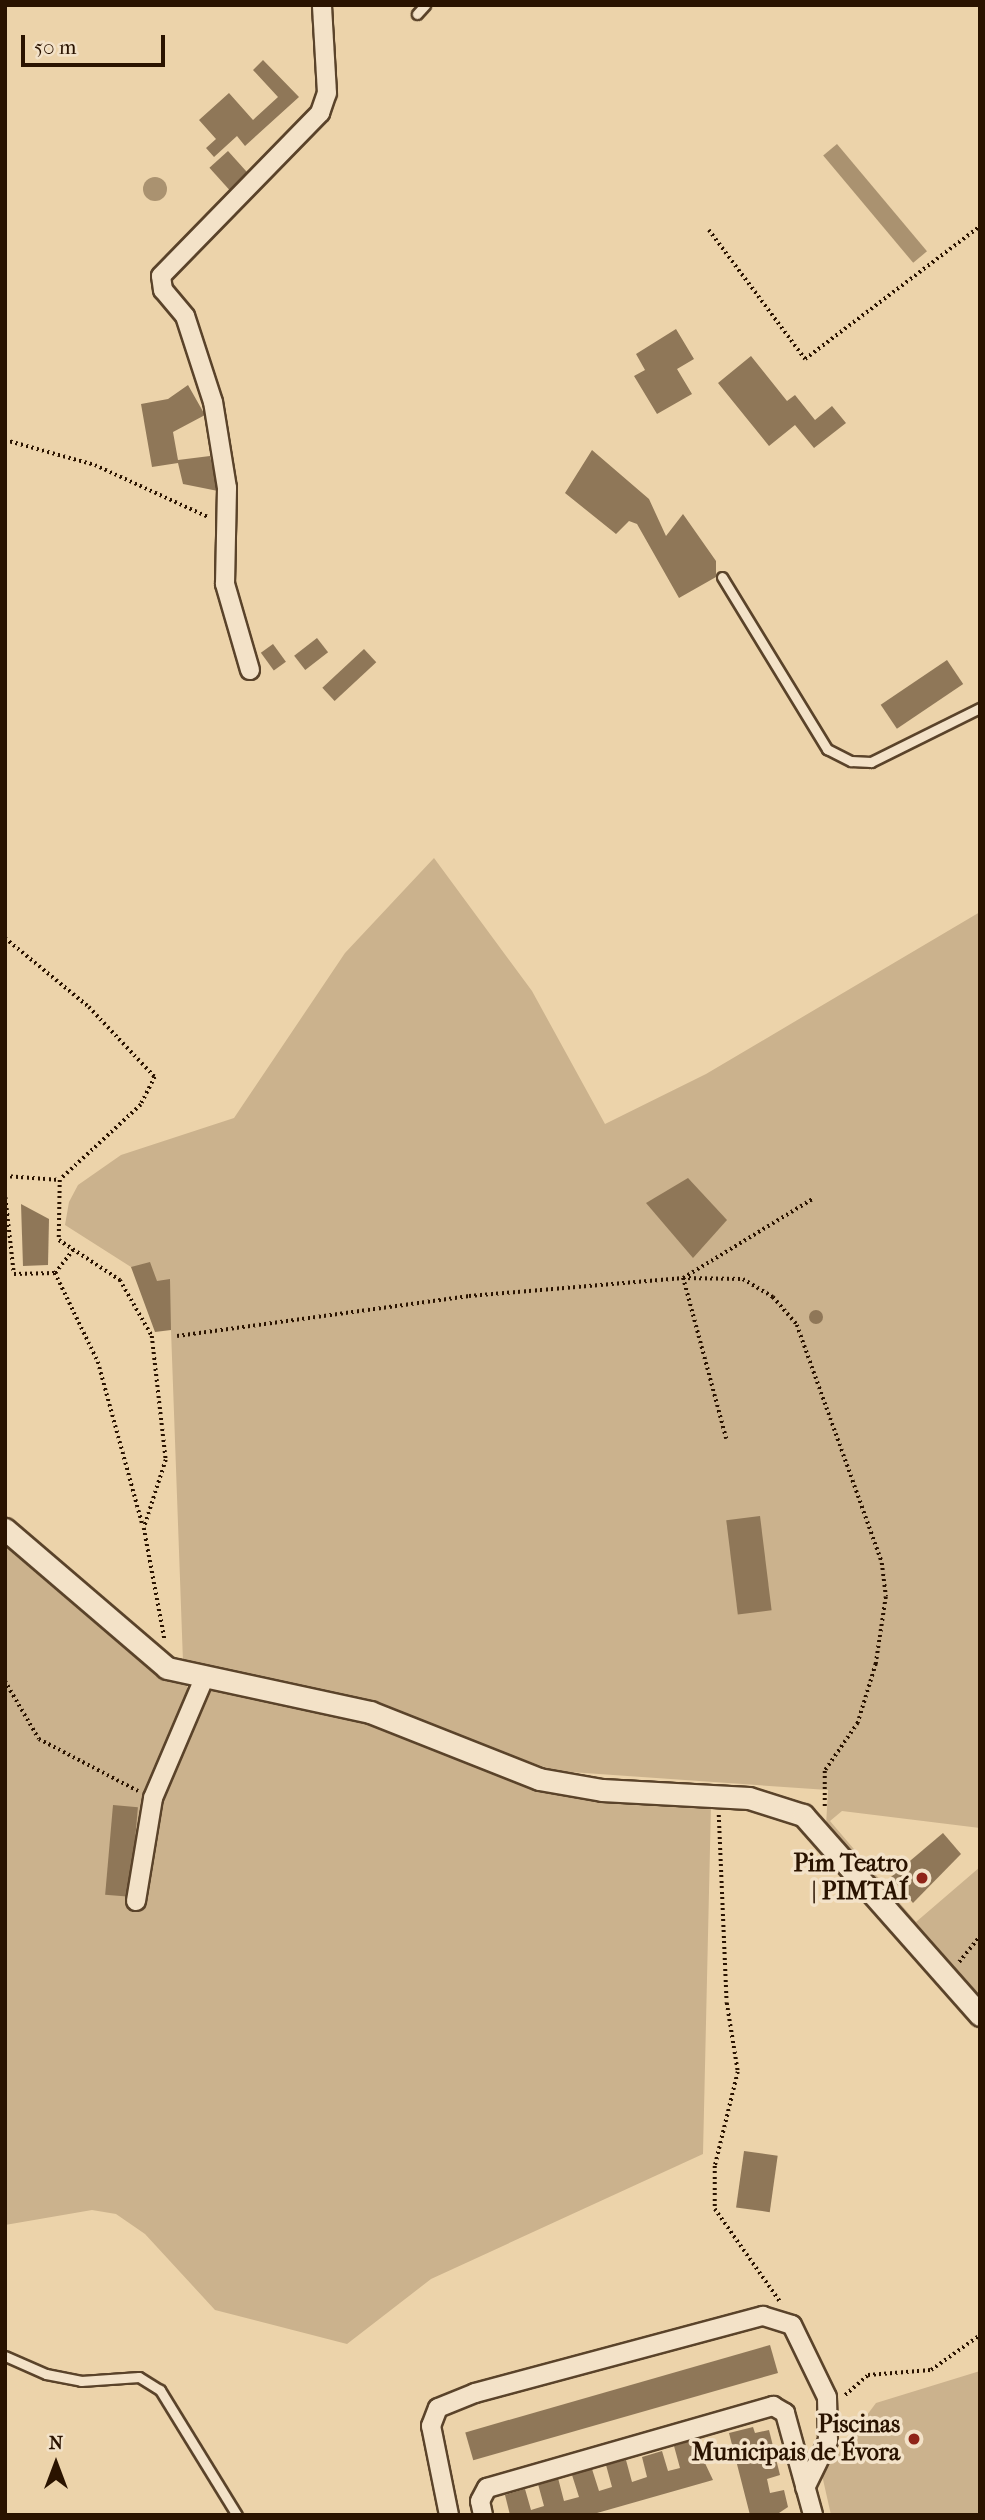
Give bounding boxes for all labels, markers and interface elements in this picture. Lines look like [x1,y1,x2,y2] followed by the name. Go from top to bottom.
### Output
[24,21,168,65] scale bar
[34,35,77,59] text: 50 m
[793,1850,908,1906] place label: Pim Teatro | PIMTAÍ
[914,1870,930,1886] marker: Pim Teatro | PIMTAÍ
[692,2411,900,2467] place label: Piscinas Municipais de Évora
[21,2429,91,2499] north arrow
[906,2431,922,2447] marker: Piscinas Municipais de Évora
[49,2432,63,2454] text: N

